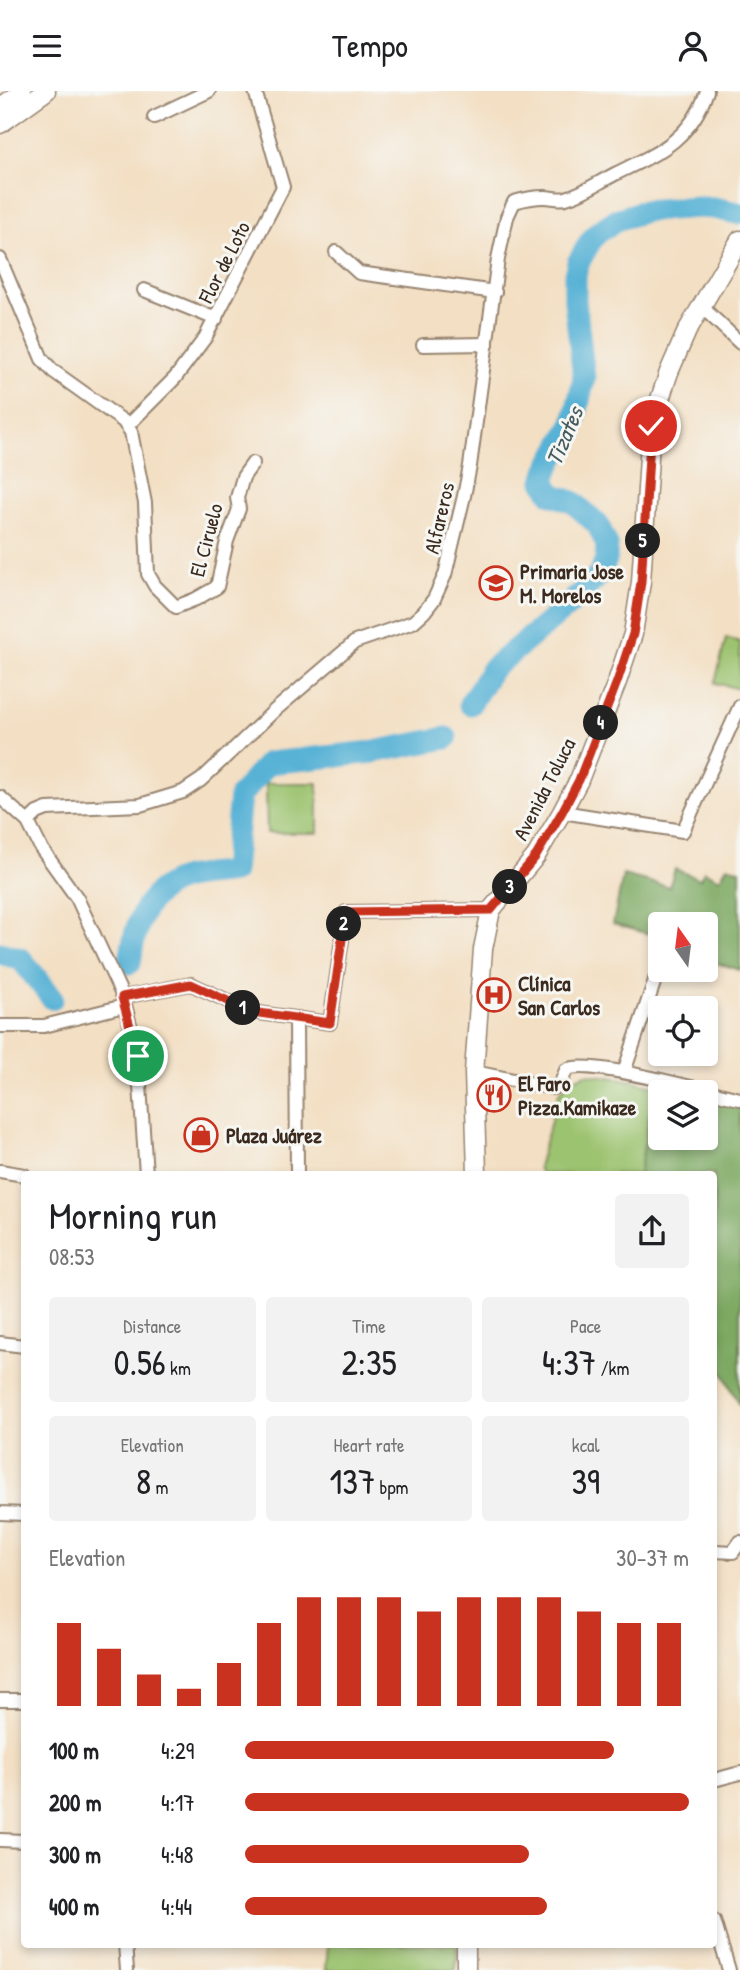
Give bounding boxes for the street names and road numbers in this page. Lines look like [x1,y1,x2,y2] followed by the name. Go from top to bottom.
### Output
[191,216,257,309] street label: Flor de Loto
[417,479,461,557] street label: Alfareros
[182,500,230,580] street label: El Ciruelo
[506,733,582,845] street label: Avenida Toluca

